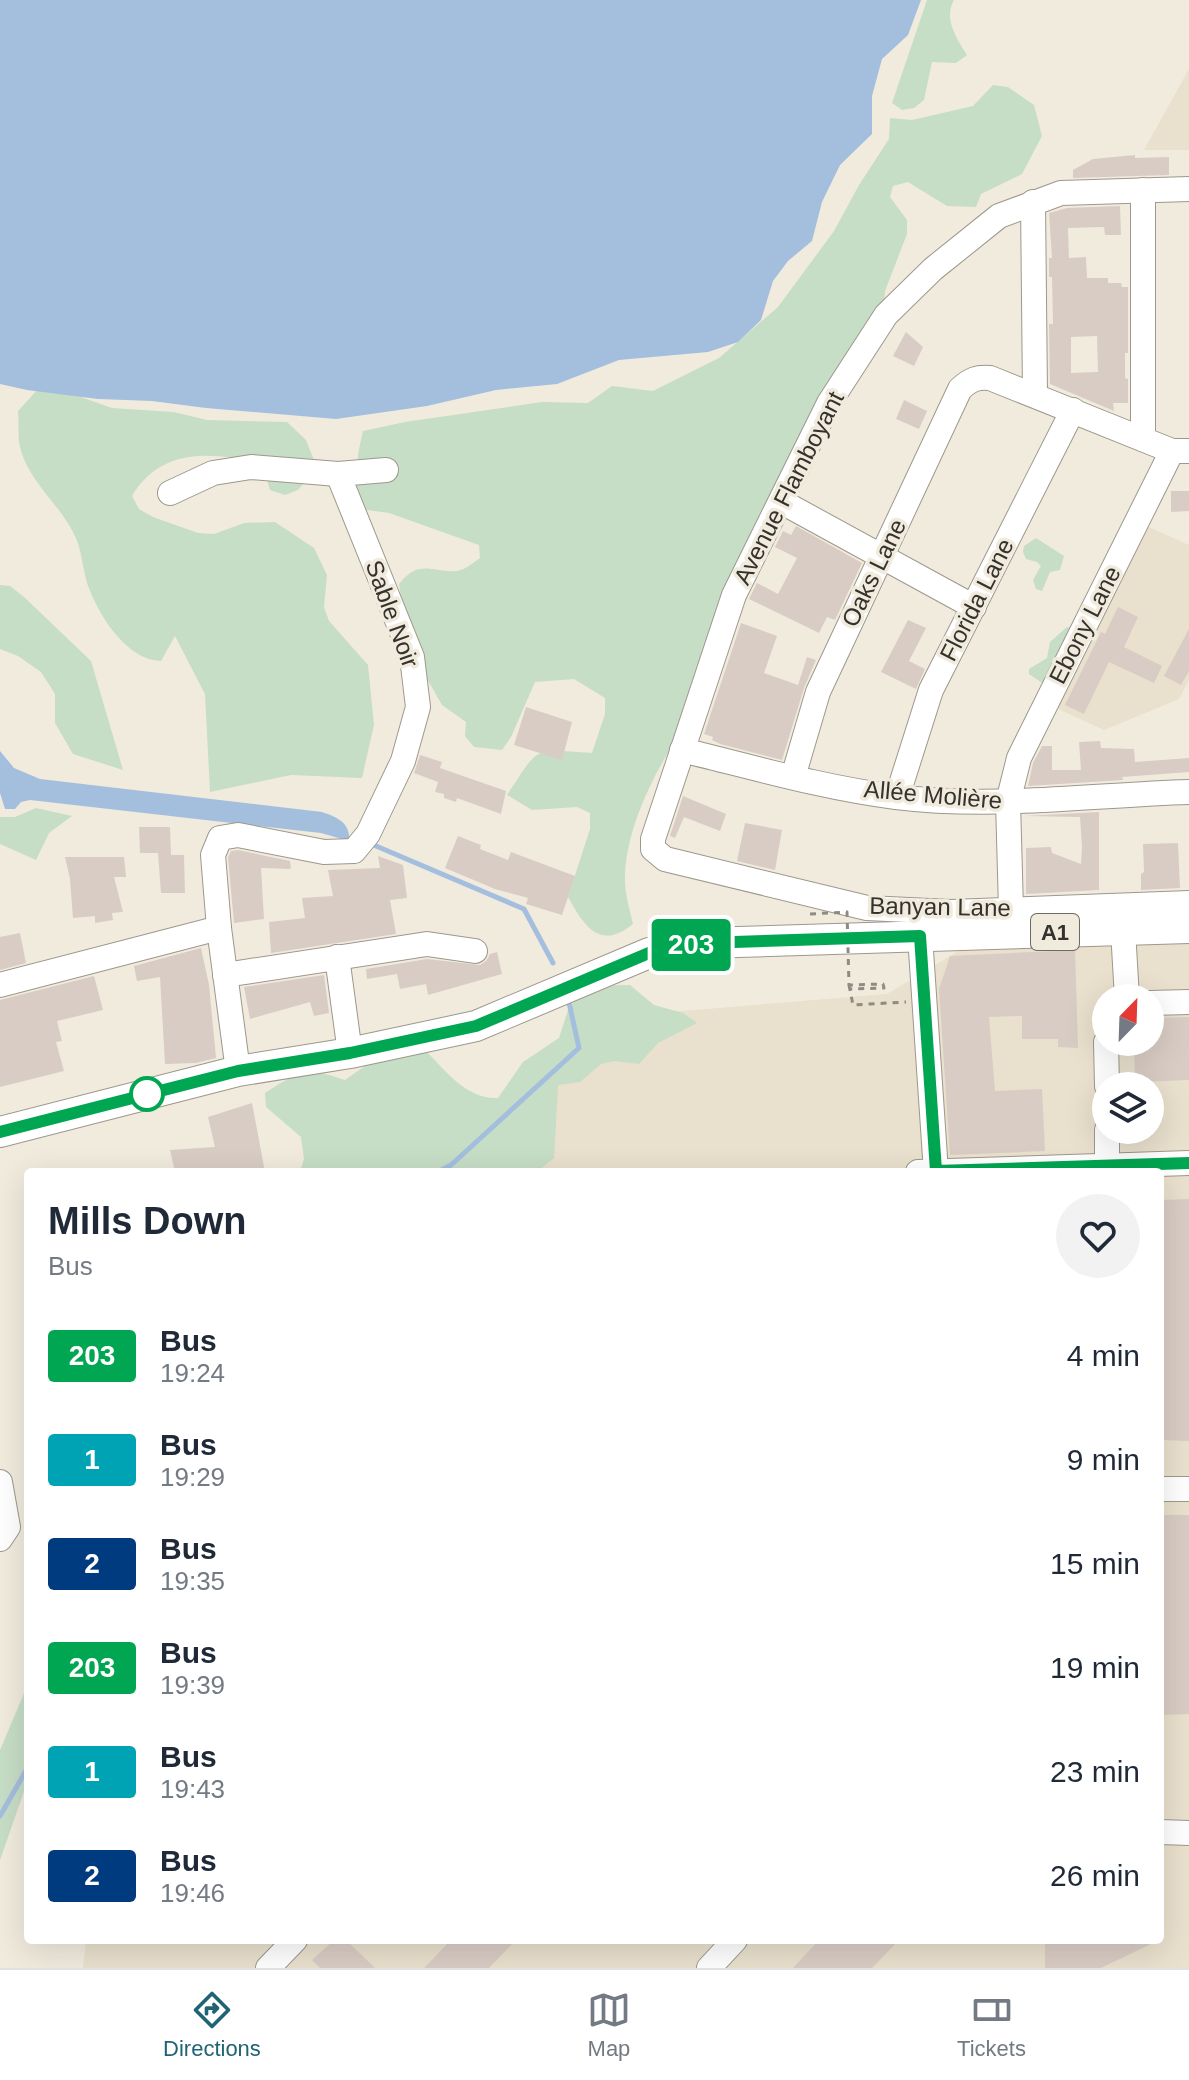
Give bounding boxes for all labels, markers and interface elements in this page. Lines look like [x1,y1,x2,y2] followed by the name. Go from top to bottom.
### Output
[728,386,849,589] street label: Avenue Flamboyant
[836,515,911,631] street label: Oaks Lane
[934,534,1019,665] street label: Florida Lane
[361,557,424,671] street label: Sable Noir
[1043,562,1126,688] street label: Ebony Lane
[863,775,1003,814] street label: Allée Molière
[869,892,1011,921] street label: Banyan Lane
[1031,914,1079,950] road number: A1
[645,919,737,971] line badge: 203
[668,929,714,960] text: 203
[1092,984,1164,1056] north arrow
[1092,984,1164,1144] map controls
[1092,1072,1164,1144] button: layers
[130,1077,164,1111] unlabelled marker
[1056,1194,1140,1278] button: heart
[48,1200,246,1242] text: Mills Down
[48,1251,93,1281] text: Bus
[160,1324,217,1357] text: Bus
[1067,1339,1140,1372] text: 4 min
[69,1340,115,1371] text: 203
[160,1358,225,1388] text: 19:24
[160,1428,217,1461] text: Bus
[1067,1443,1140,1476] text: 9 min
[84,1444,100,1475] text: 1
[160,1462,225,1492] text: 19:29
[160,1532,217,1565] text: Bus
[1050,1547,1140,1580] text: 15 min
[84,1548,100,1579] text: 2
[160,1566,225,1596] text: 19:35
[160,1636,217,1669] text: Bus
[1050,1651,1140,1684] text: 19 min
[69,1652,115,1683] text: 203
[160,1670,225,1700] text: 19:39
[160,1740,217,1773] text: Bus
[1050,1755,1140,1788] text: 23 min
[84,1756,100,1787] text: 1
[160,1774,225,1804] text: 19:43
[160,1844,217,1877] text: Bus
[1050,1859,1140,1892] text: 26 min
[84,1860,100,1891] text: 2
[160,1878,225,1908] text: 19:46
[163,1988,261,2062] tab: Directions
[587,1988,631,2062] tab: Map
[957,1988,1026,2062] tab: Tickets

